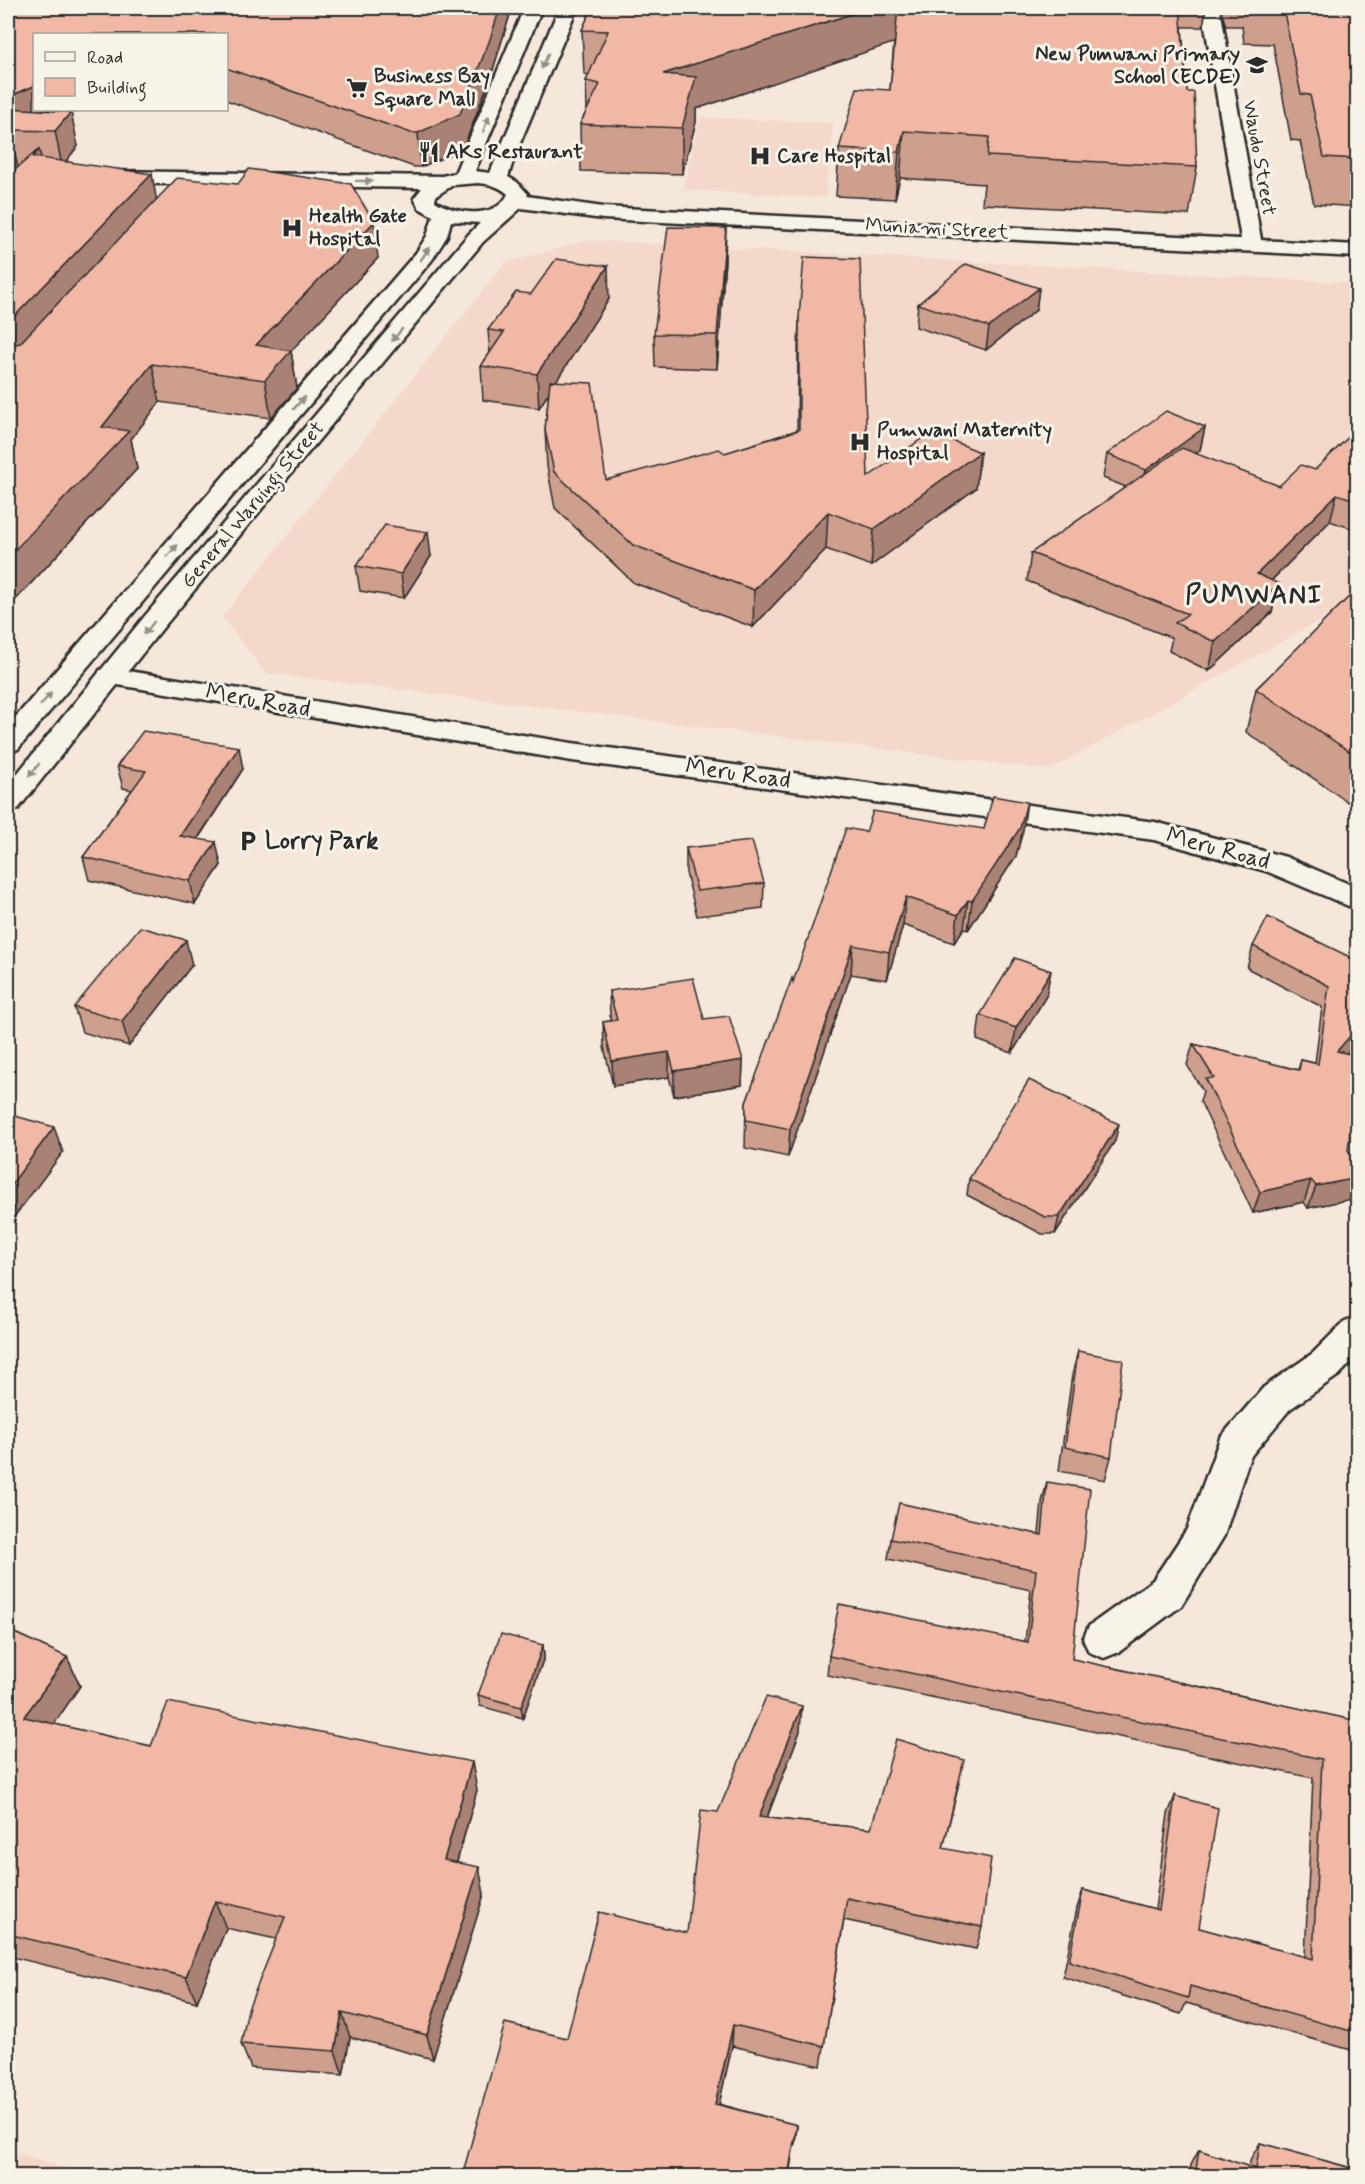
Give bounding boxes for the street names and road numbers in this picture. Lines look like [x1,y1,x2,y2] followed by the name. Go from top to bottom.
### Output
[1236,98,1282,218] street label: Waudo Street
[865,212,1010,246] street label: Muniami Street
[175,416,332,595] street label: General Waruingi Street
[203,677,313,725] street label: Meru Road
[683,751,793,797] street label: Meru Road
[1163,820,1273,878] street label: Meru Road

